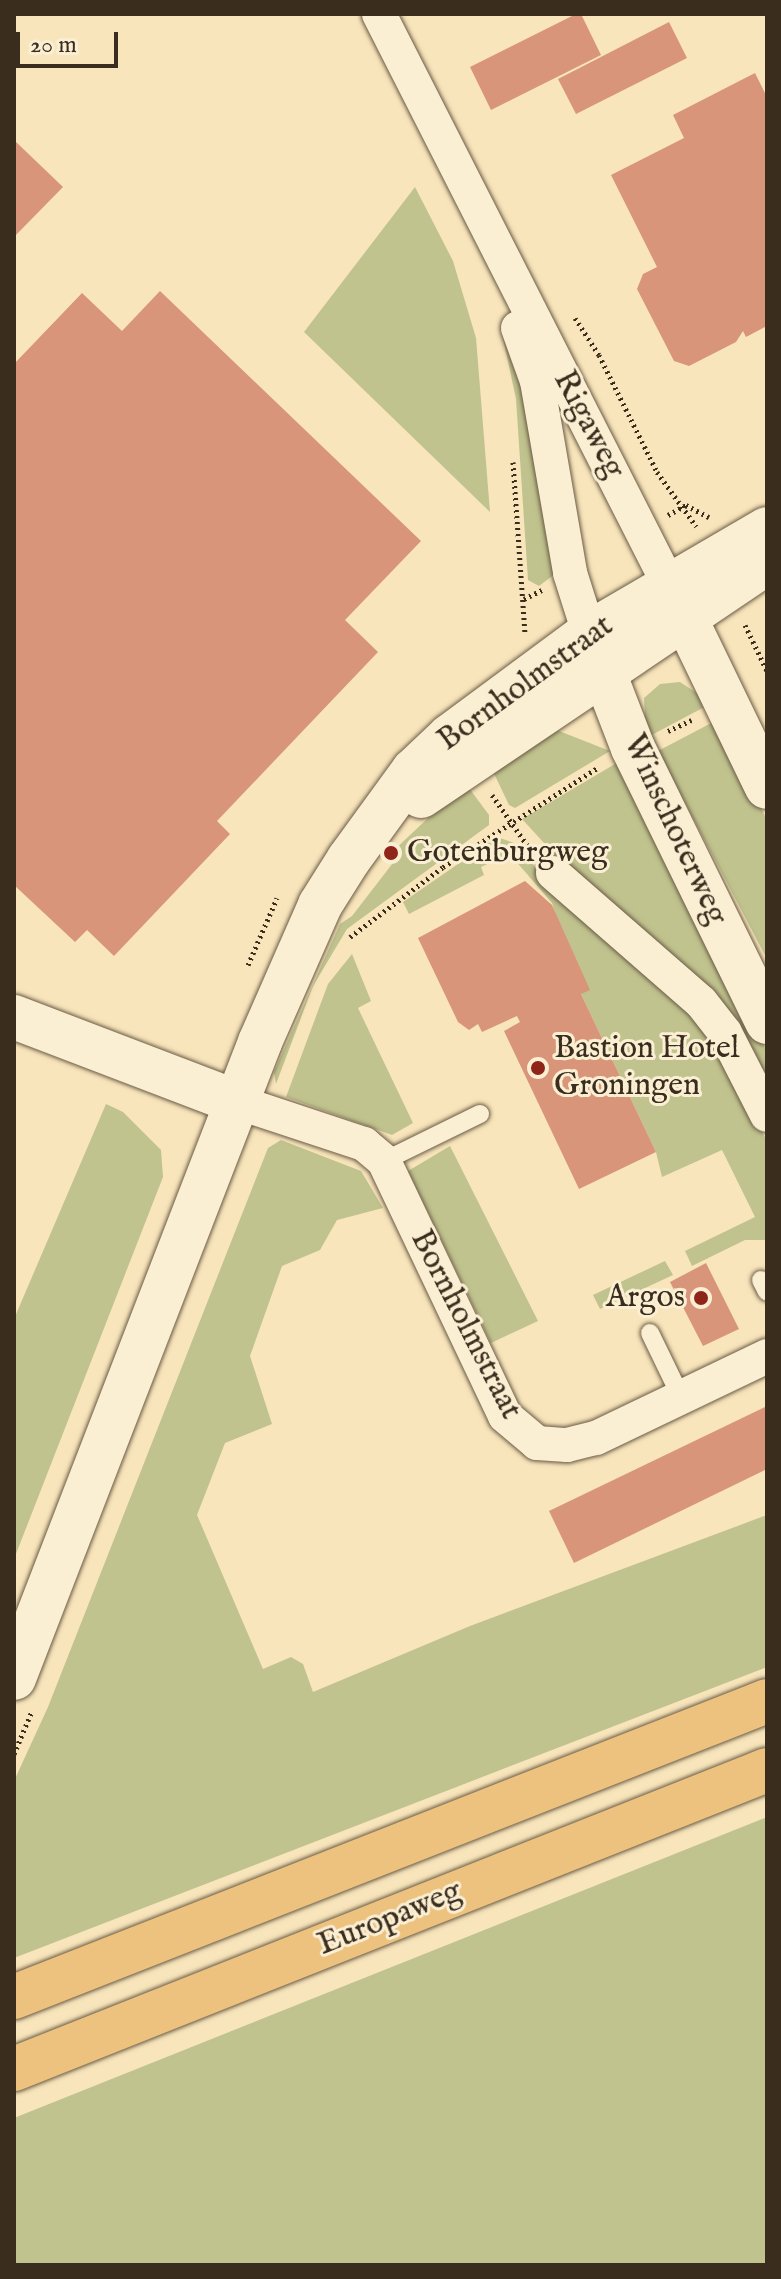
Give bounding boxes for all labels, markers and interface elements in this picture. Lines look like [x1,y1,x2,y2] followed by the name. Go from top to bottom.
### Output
[20,16,122,66] scale bar
[30,30,77,61] text: 20 m
[544,365,632,485] street label: Rigaweg
[431,608,621,760] street label: Bornholmstraat
[613,729,735,931] street label: Winschoterweg
[407,834,608,872] place label: Gotenburgweg
[382,844,400,862] marker: Gotenburgweg
[554,1031,739,1106] place label: Bastion Hotel Groningen
[529,1059,547,1077] marker: Bastion Hotel Groningen
[401,1224,529,1426] street label: Bornholmstraat
[606,1279,685,1317] place label: Argos
[692,1289,710,1307] marker: Argos
[313,1873,467,1965] street label: Europaweg

